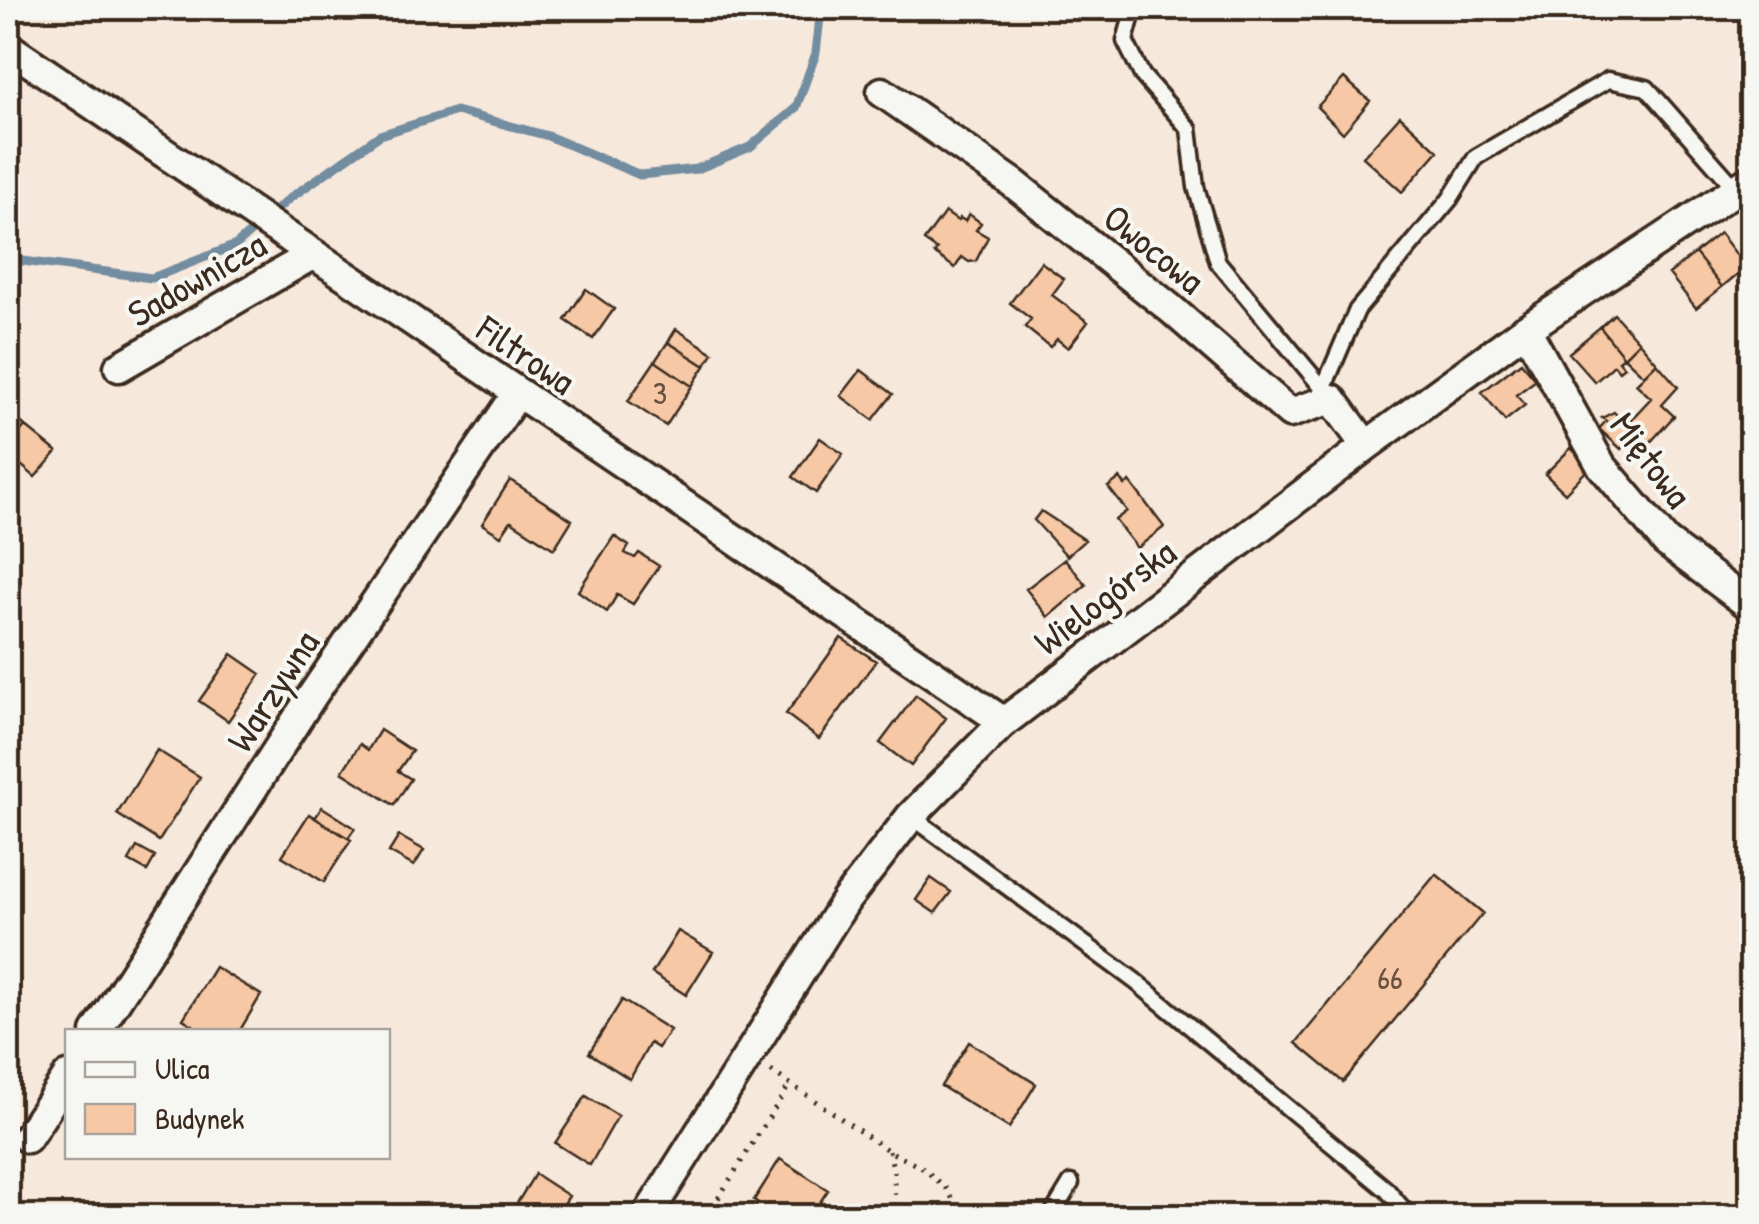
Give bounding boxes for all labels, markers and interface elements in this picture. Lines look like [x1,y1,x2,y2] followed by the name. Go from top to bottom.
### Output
[1093,191,1216,305] street label: Owocowa
[118,218,275,339] street label: Sadownicza
[466,302,586,406] street label: Filtrowa
[653,371,667,414] house number: 3
[1599,401,1705,518] street label: Miętowa
[1023,526,1186,667] street label: Wielogórska
[214,620,331,761] street label: Warzywna
[1377,956,1403,999] house number: 66
[65,1029,390,1159] legend
[155,1048,210,1088] text: Ulica
[155,1098,245,1138] text: Budynek

